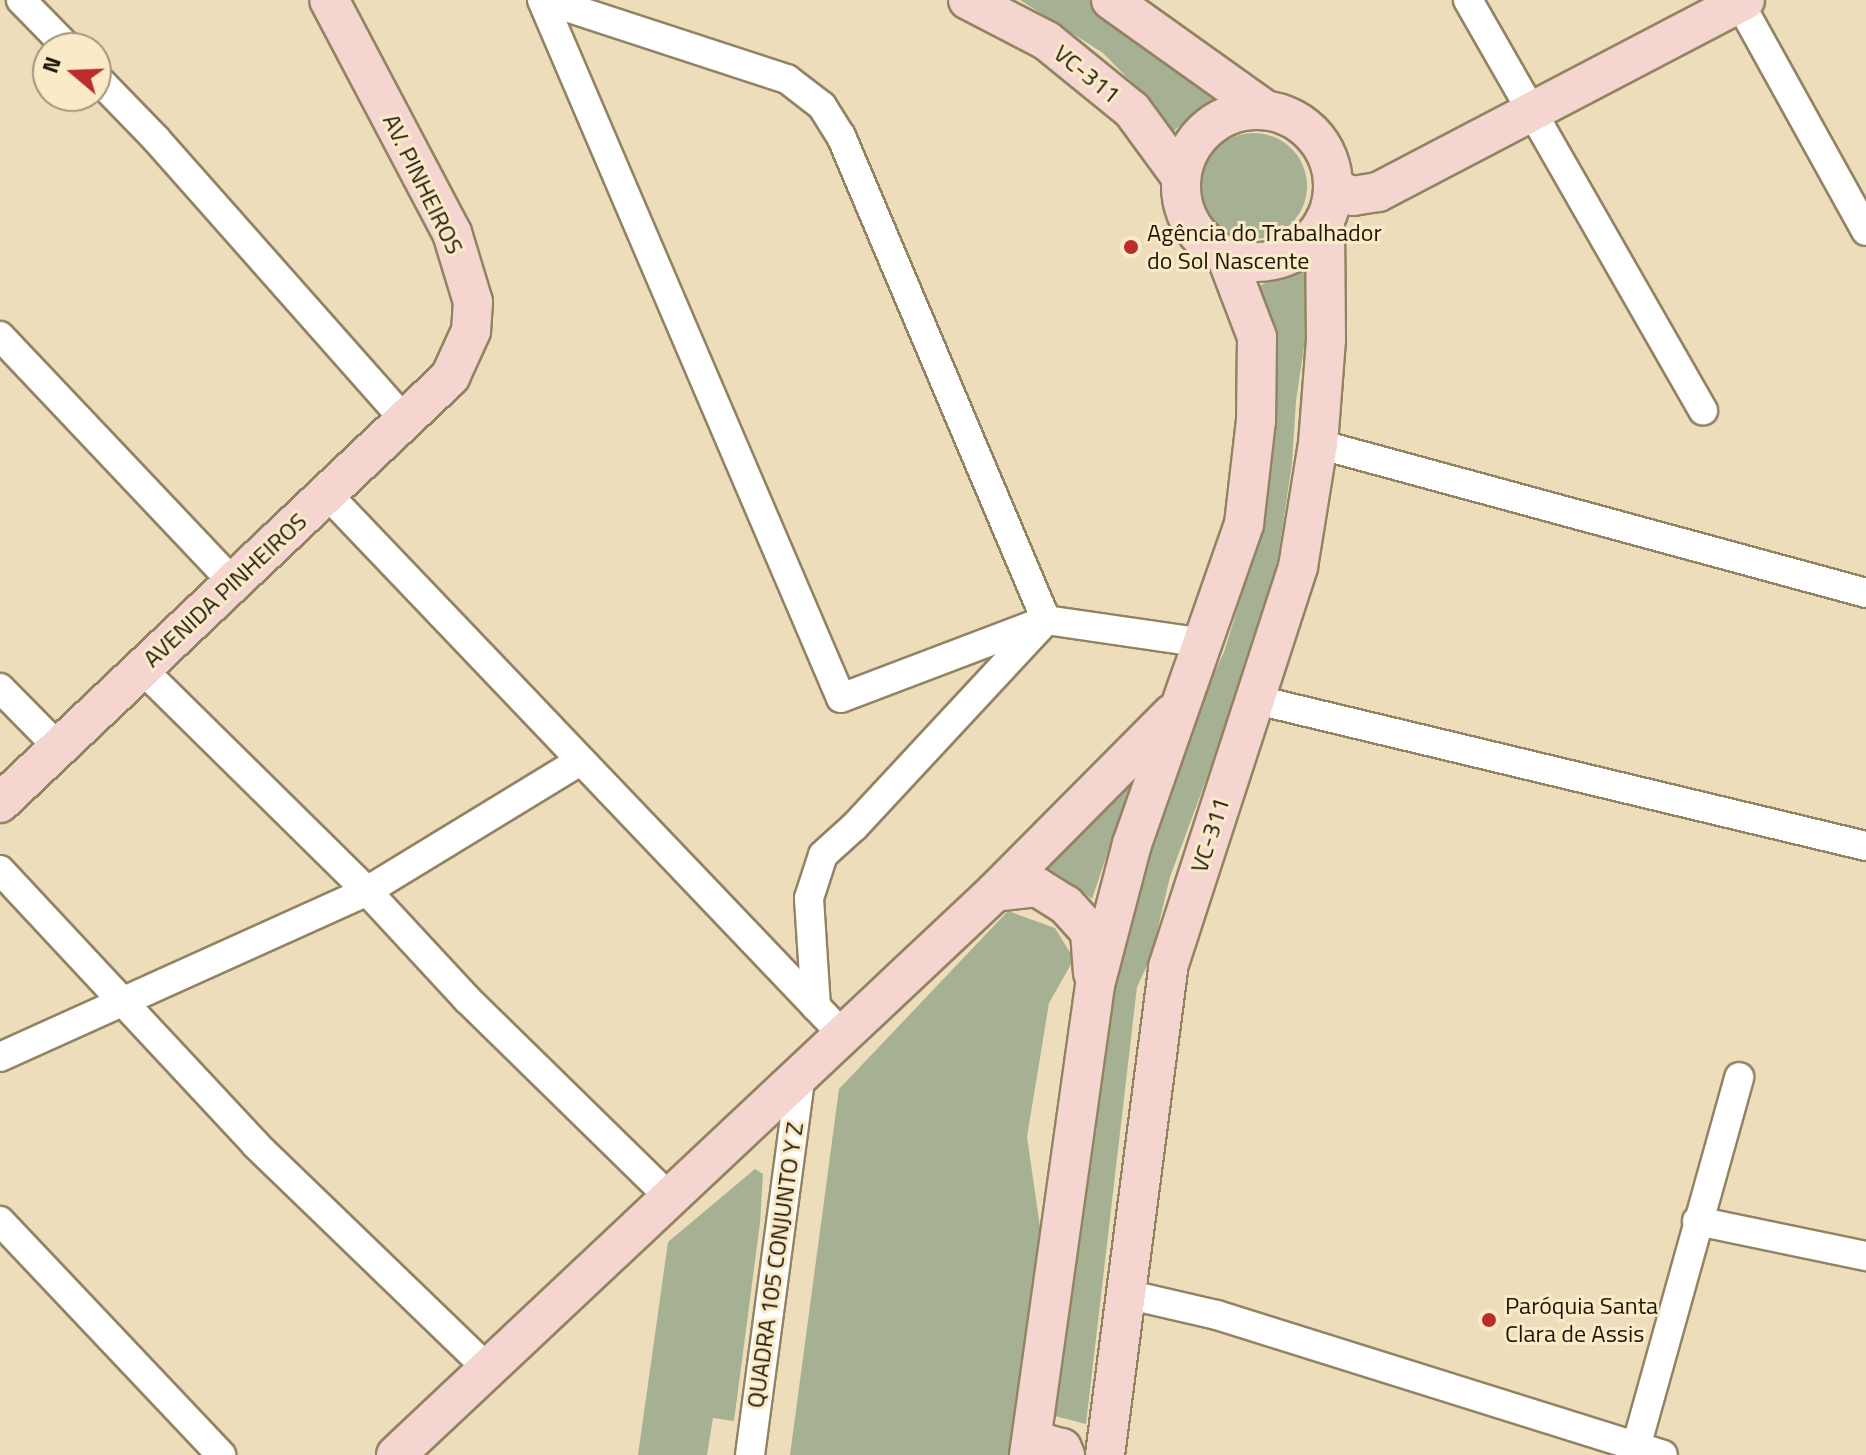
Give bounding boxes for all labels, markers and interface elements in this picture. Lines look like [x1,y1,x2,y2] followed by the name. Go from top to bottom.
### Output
[32,32,112,112] north arrow
[1048,39,1126,109] street label: VC-311
[33,52,70,78] text: N
[377,109,469,259] street label: AV. PINHEIROS
[1147,219,1382,275] place label: Agência do Trabalhador do Sol Nascente
[1122,238,1140,256] marker: Agência do Trabalhador do Sol Nascente
[137,507,313,673] street label: AVENIDA PINHEIROS
[1184,794,1236,876] street label: VC-311
[741,1120,809,1410] street label: QUADRA 105 CONJUNTO Y Z
[1505,1292,1658,1348] place label: Paróquia Santa Clara de Assis
[1480,1311,1498,1329] marker: Paróquia Santa Clara de Assis

